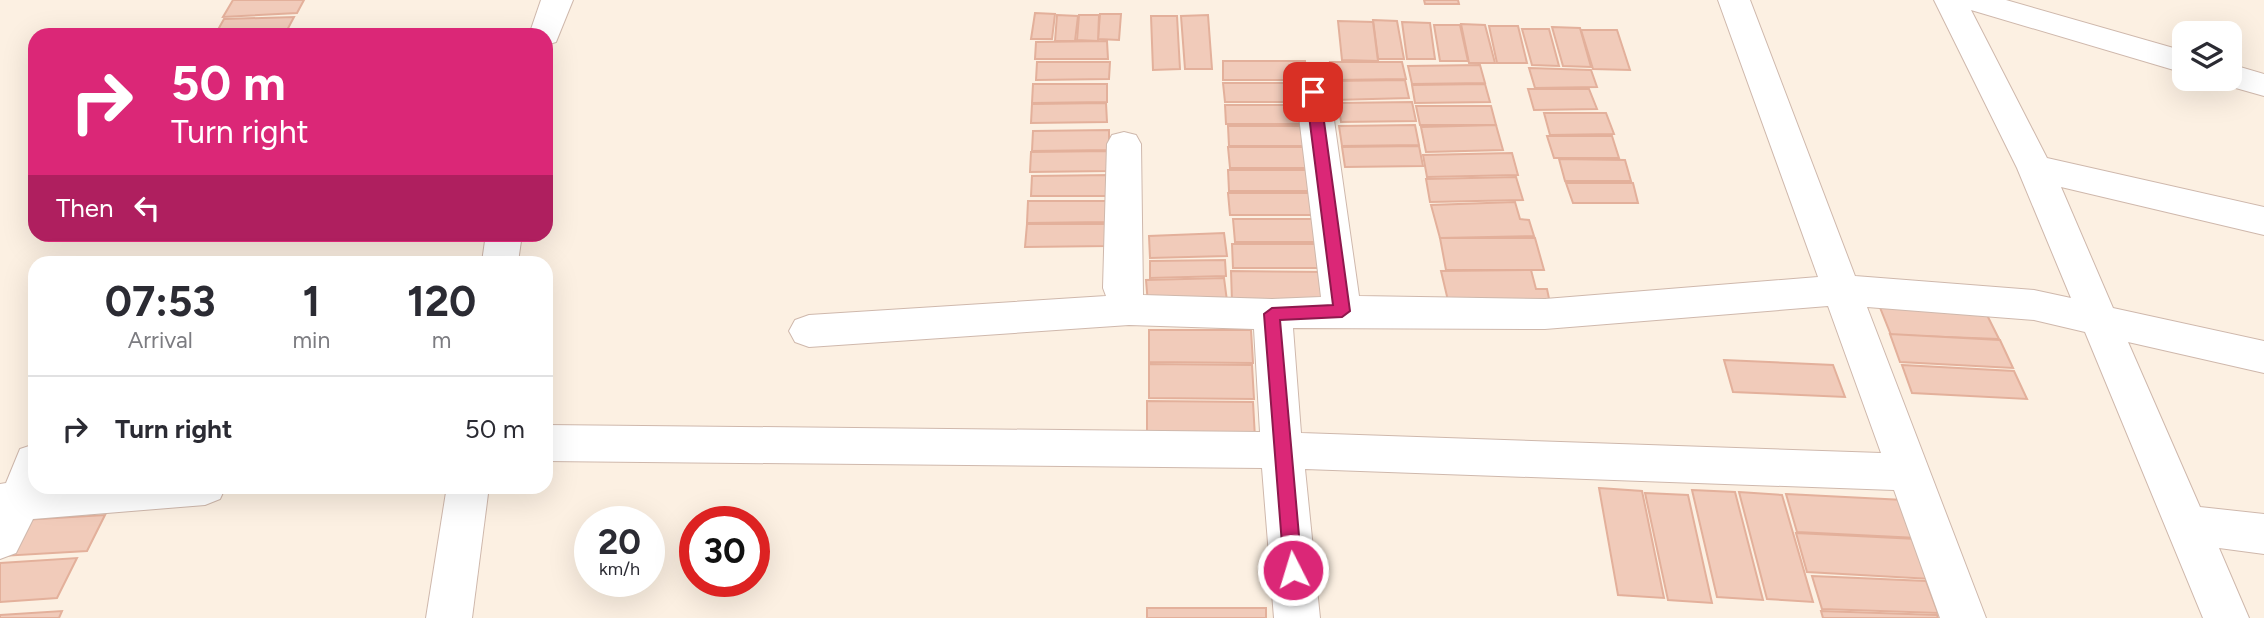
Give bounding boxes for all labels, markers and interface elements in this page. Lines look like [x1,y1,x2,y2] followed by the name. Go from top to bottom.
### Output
[2172,21,2242,91] map controls
[2172,21,2242,91] button: layers
[171,53,286,112] text: 50 m
[56,56,147,147] icon: right
[1283,62,1343,122] pin
[1294,73,1332,111] icon: arrive
[171,113,309,151] text: Turn right
[128,189,166,227] icon: left
[56,192,114,224] text: Then
[105,276,216,327] text: 07:53
[302,276,320,327] text: 1
[407,276,476,327] text: 120
[128,326,193,354] text: Arrival
[292,326,330,354] text: min
[432,326,451,354] text: m
[56,410,94,448] icon: right
[115,413,232,445] text: Turn right
[465,413,525,445] text: 50 m
[679,506,770,597] speed limit sign: 30
[598,521,641,563] text: 20
[1256,533,1330,607] position arrow
[599,558,640,580] text: km/h

